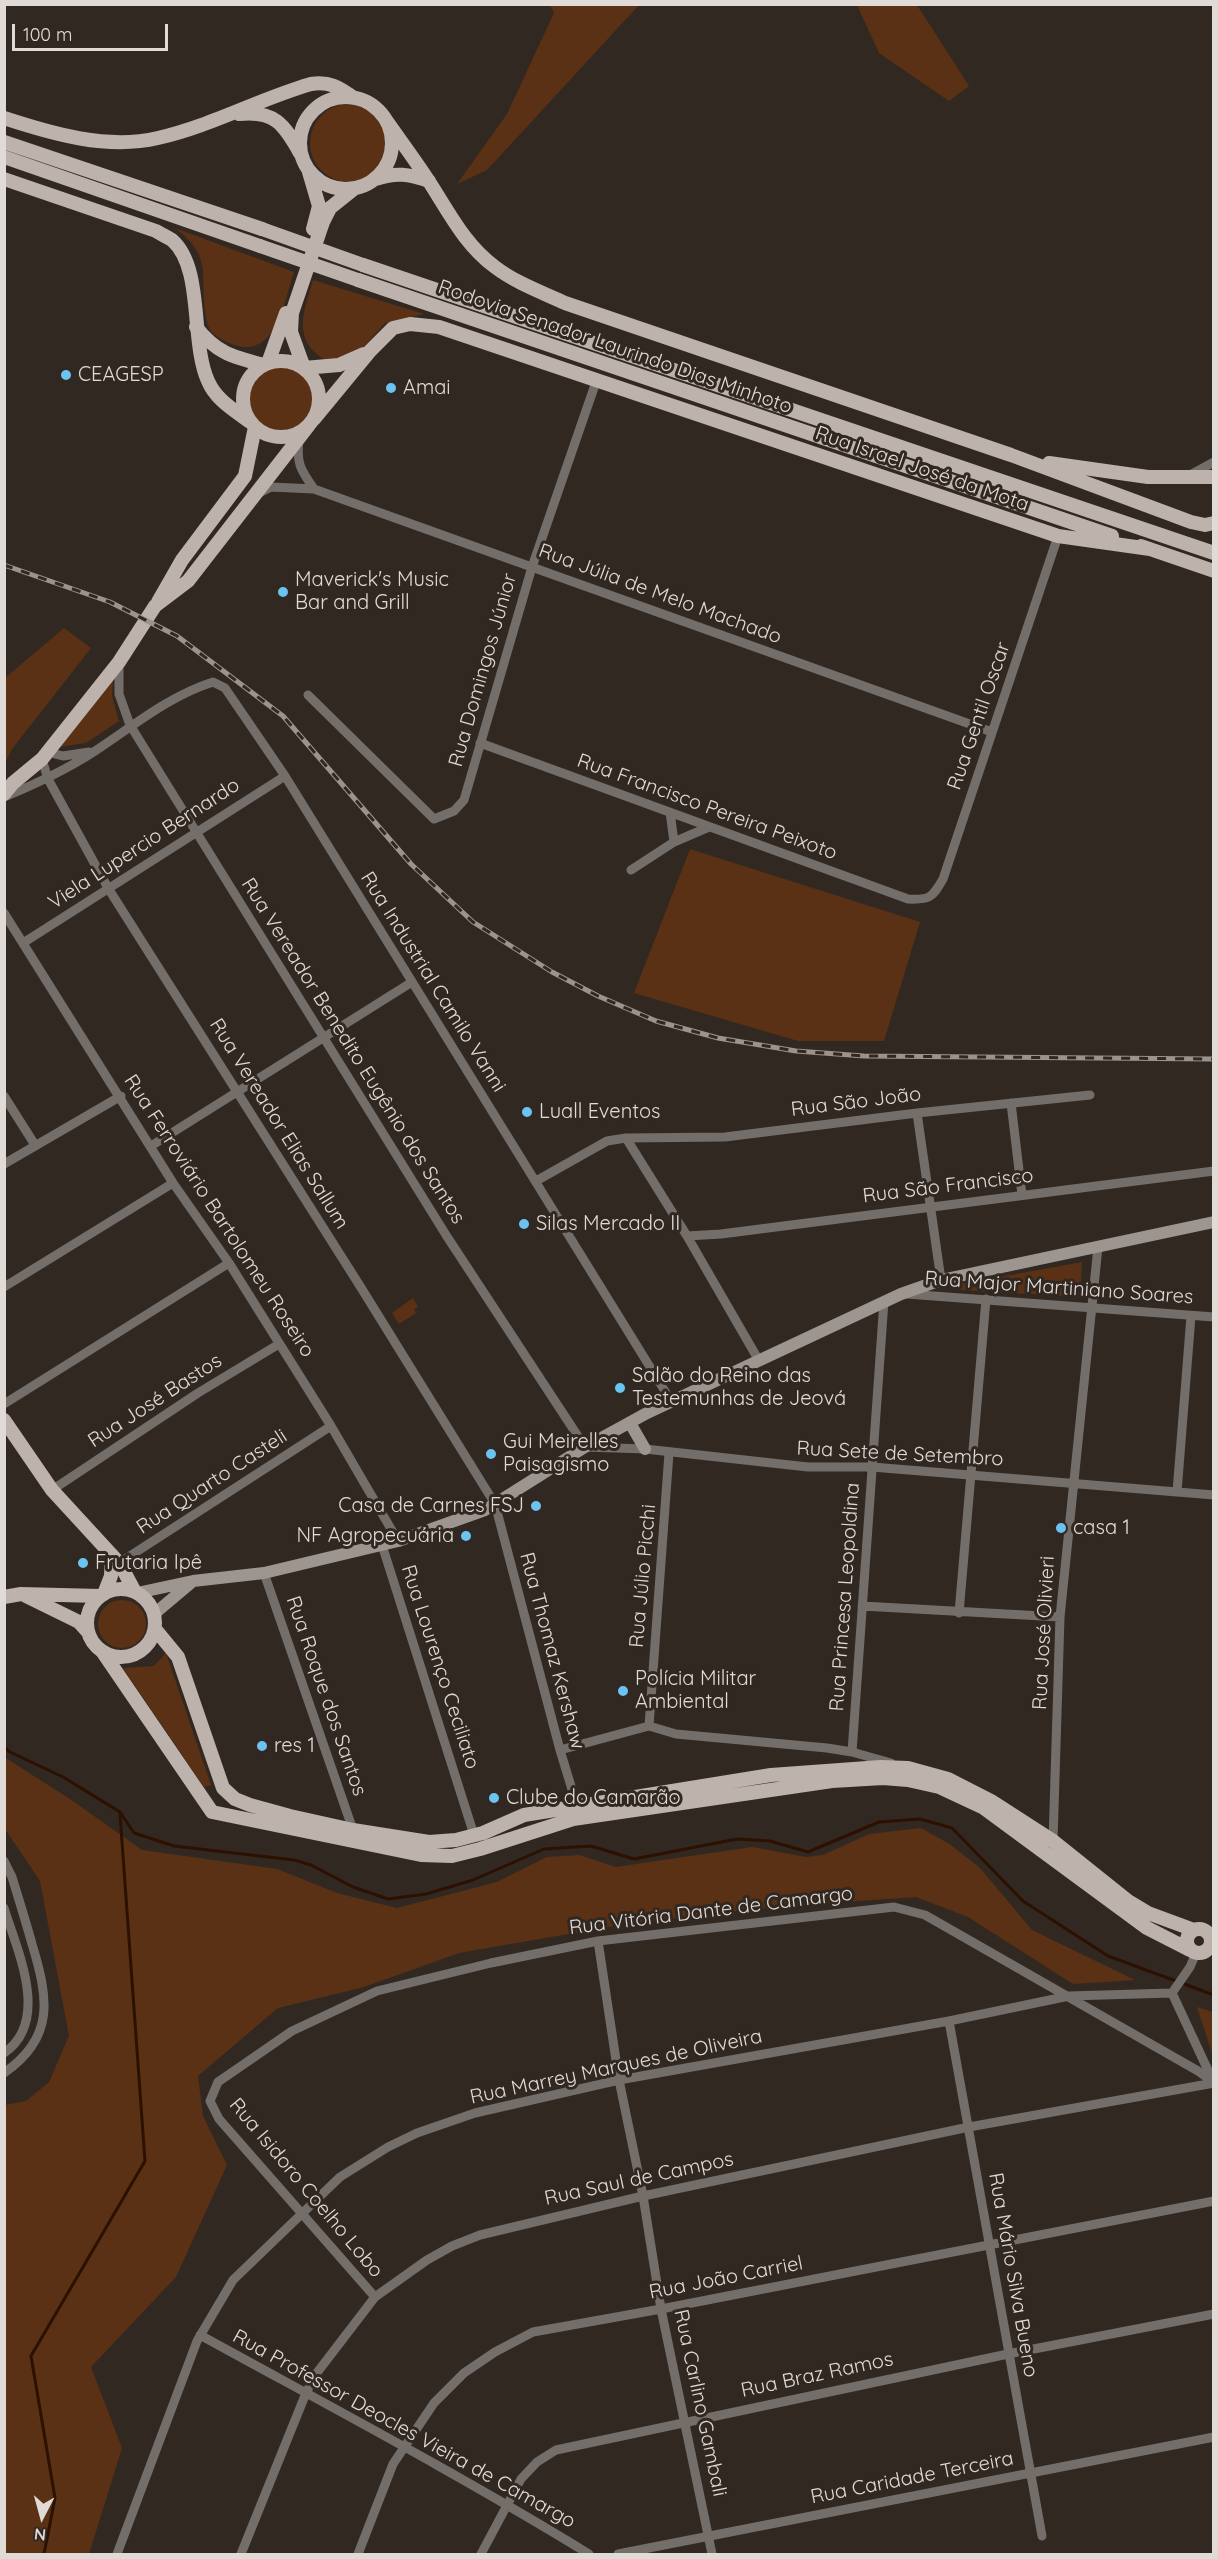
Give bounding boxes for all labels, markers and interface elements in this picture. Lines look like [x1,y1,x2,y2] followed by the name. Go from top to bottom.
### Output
[15,12,171,50] scale bar
[23,23,72,46] text: 100 m
[435,275,795,419] street label: Rodovia Senador Laurindo Dias Minhoto
[78,363,164,387] place label: CEAGESP
[59,368,73,382] marker: CEAGESP
[403,376,451,400] place label: Amai
[384,381,398,395] marker: Amai
[812,421,1032,517] street label: Rua Israel José da Mota
[535,539,785,649] street label: Rua Júlia de Melo Machado
[295,568,449,615] place label: Maverick's Music Bar and Grill
[444,570,522,770] street label: Rua Domingos Júnior
[276,585,290,599] marker: Maverick's Music Bar and Grill
[942,639,1016,793] street label: Rua Gentil Oscar
[574,749,840,865] street label: Rua Francisco Pereira Peixoto
[44,773,244,915] street label: Viela Lupercio Bernardo
[355,867,511,1097] street label: Rua Industrial Camilo Vanni
[236,874,470,1228] street label: Rua Vereador Benedito Eugênio dos Santos
[204,1014,354,1234] street label: Rua Vereador Elias Sallum
[119,1070,319,1362] street label: Rua Ferroviário Bartolomeu Roseiro
[790,1082,922,1122] street label: Rua São João
[539,1100,660,1124] place label: Luall Eventos
[520,1105,534,1119] marker: Luall Eventos
[861,1164,1035,1208] street label: Rua São Francisco
[536,1212,680,1236] place label: Silas Mercado II
[517,1217,531,1231] marker: Silas Mercado II
[924,1267,1194,1309] street label: Rua Major Martiniano Soares
[84,1349,226,1453] street label: Rua José Bastos
[632,1364,846,1411] place label: Salão do Reino das Testemunhas de Jeová
[613,1381,627,1395] marker: Salão do Reino das Testemunhas de Jeová
[132,1424,292,1540] street label: Rua Quarto Casteli
[503,1430,618,1477] place label: Gui Meirelles Paisagismo
[796,1437,1004,1471] street label: Rua Sete de Setembro
[484,1447,498,1461] marker: Gui Meirelles Paisagismo
[825,1482,865,1712] street label: Rua Princesa Leopoldina
[338,1494,524,1518] place label: Casa de Carnes FSJ
[529,1499,543,1513] marker: Casa de Carnes FSJ
[625,1503,661,1649] street label: Rua Júlio Picchi
[1073,1516,1130,1540] place label: casa 1
[1054,1521,1068,1535] marker: casa 1
[297,1524,454,1548] place label: NF Agropecuária
[459,1529,473,1543] marker: NF Agropecuária
[514,1550,590,1752] street label: Rua Thomaz Kershaw
[95,1551,202,1575] place label: Frutaria Ipê
[1028,1555,1060,1711] street label: Rua José Olivieri
[76,1556,90,1570] marker: Frutaria Ipê
[396,1562,484,1772] street label: Rua Lourenço Ceciliato
[280,1593,372,1799] street label: Rua Roque dos Santos
[635,1667,756,1714] place label: Polícia Militar Ambiental
[616,1684,630,1698] marker: Polícia Militar Ambiental
[274,1734,315,1758] place label: res 1
[255,1739,269,1753] marker: res 1
[506,1786,681,1810] place label: Clube do Camarão
[487,1791,501,1805] marker: Clube do Camarão
[568,1882,854,1940] street label: Rua Vitória Dante de Camargo
[468,2024,764,2110] street label: Rua Marrey Marques de Oliveira
[224,2093,388,2283] street label: Rua Isidoro Coelho Lobo
[542,2147,736,2211] street label: Rua Saul de Campos
[983,2171,1043,2379] street label: Rua Mário Silva Bueno
[647,2251,805,2305] street label: Rua João Carriel
[668,2307,732,2499] street label: Rua Carlino Gambali
[228,2324,580,2534] street label: Rua Professor Deocles Vieira de Camargo
[739,2347,895,2403] street label: Rua Braz Ramos
[809,2447,1015,2509] street label: Rua Caridade Terceira
[12,2487,72,2547] north arrow
[33,2524,47,2545] text: N

